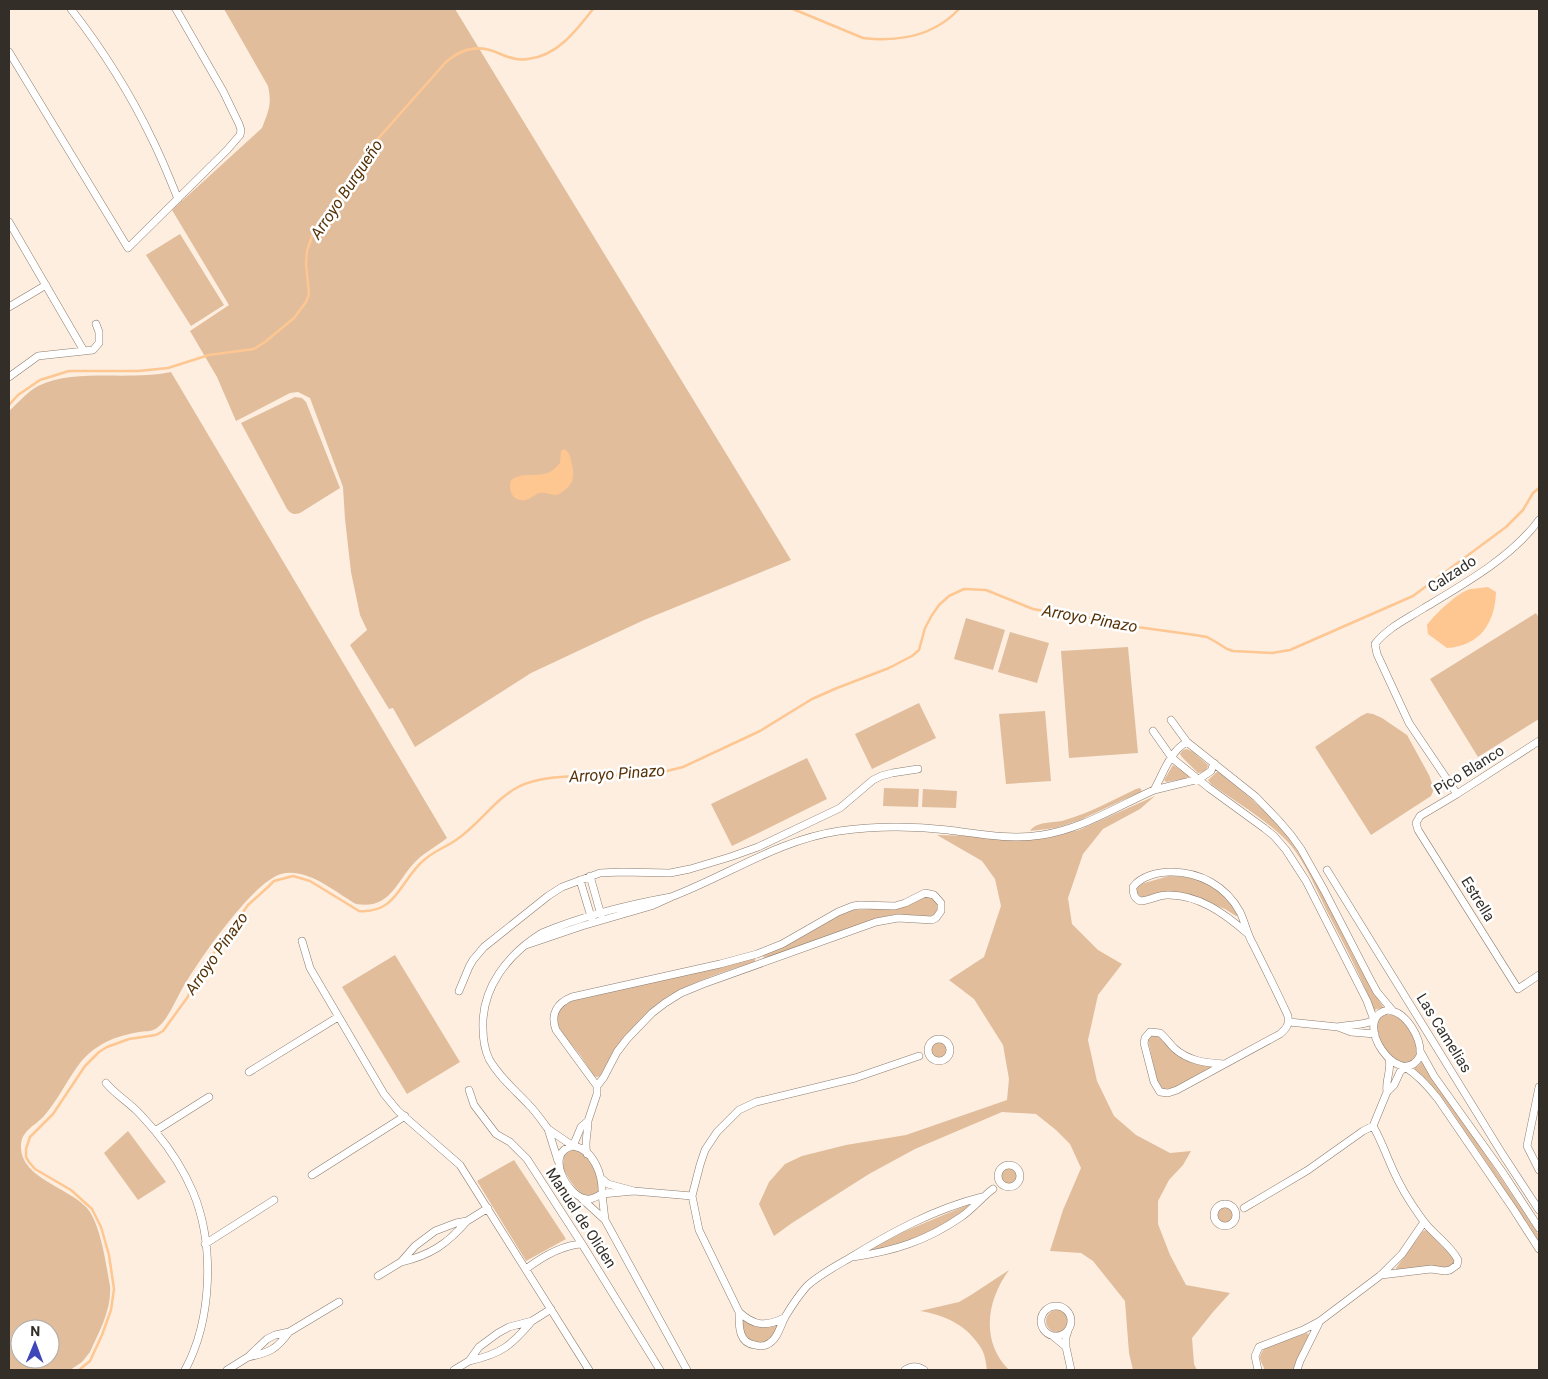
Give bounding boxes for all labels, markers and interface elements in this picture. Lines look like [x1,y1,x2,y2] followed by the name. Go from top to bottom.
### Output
[306,136,387,243] water label: Arroyo Burgueño
[1424,552,1480,596] street label: Calzado
[1040,601,1139,636] water label: Arroyo Pinazo
[1431,741,1507,799] street label: Pico Blanco
[567,761,666,786] water label: Arroyo Pinazo
[1457,873,1499,925] street label: Estrella
[180,908,252,999] water label: Arroyo Pinazo
[1413,990,1475,1076] street label: Las Camelias
[542,1165,620,1271] street label: Manuel de Oliden
[10,1319,60,1369] north arrow
[30,1323,40,1339] text: N

